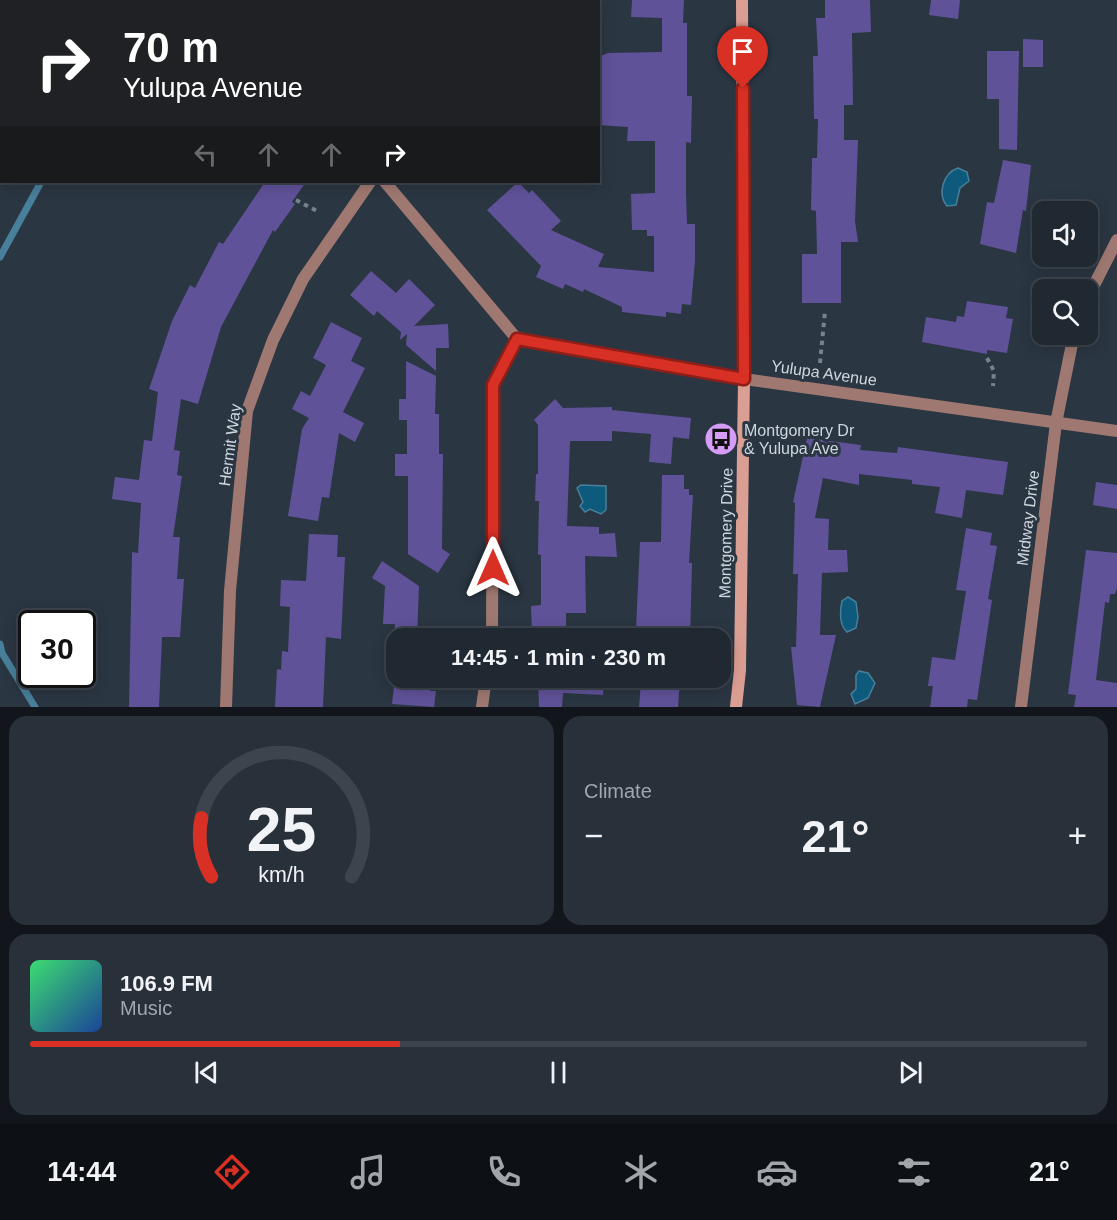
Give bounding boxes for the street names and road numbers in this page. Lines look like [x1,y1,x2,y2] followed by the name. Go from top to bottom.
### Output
[770,357,878,389] street label: Yulupa Avenue
[216,403,244,487] street label: Hermit Way
[716,467,736,598] street label: Montgomery Drive
[1014,469,1042,567] street label: Midway Drive

